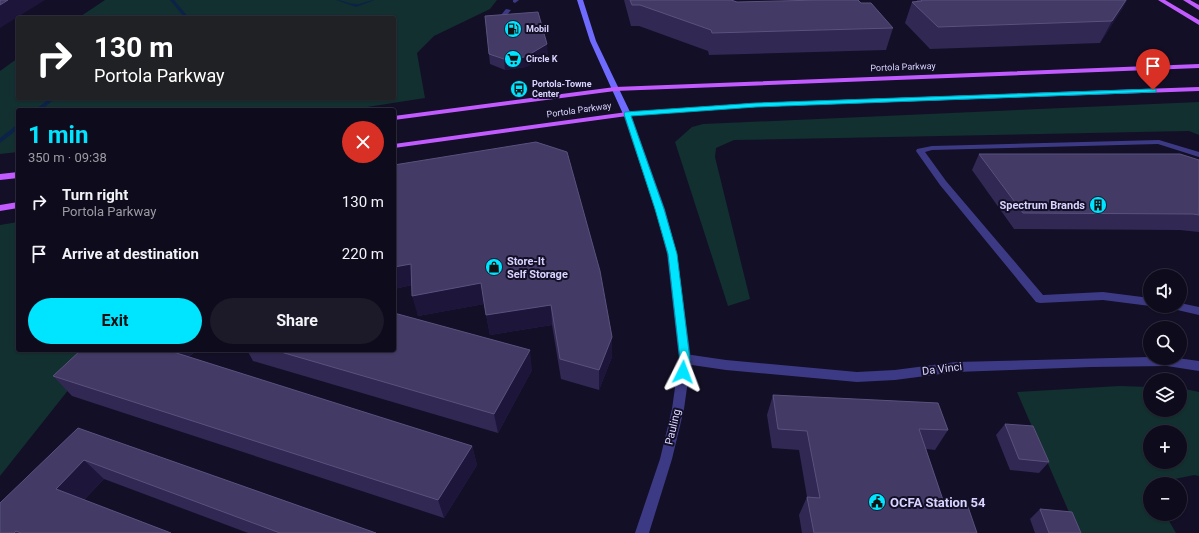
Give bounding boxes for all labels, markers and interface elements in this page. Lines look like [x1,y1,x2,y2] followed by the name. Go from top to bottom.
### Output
[503,19,523,39] fuel station icon: Mobil
[526,24,549,34] place label: Mobil
[94,31,173,64] text: 130 m
[28,32,80,84] icon: right
[503,49,523,69] supermarket icon: Circle K
[1136,49,1170,90] pin
[526,54,558,64] place label: Circle K
[1142,55,1164,77] icon: arrive
[870,61,937,73] street label: Portola Parkway
[94,65,225,86] text: Portola Parkway
[509,79,529,99] bus stop icon: Portola-Towne Center
[532,79,592,99] place label: Portola-Towne Center
[546,100,613,119] street label: Portola Parkway
[28,121,88,149] text: 1 min
[342,121,384,163] button: close
[28,150,107,165] text: 350 m · 09:38
[62,186,128,204] text: Turn right
[28,191,50,213] icon: right
[342,193,384,211] text: 130 m
[1088,195,1108,215] building icon: Spectrum Brands
[999,199,1085,212] place label: Spectrum Brands
[62,204,156,219] text: Portola Parkway
[28,243,50,265] icon: arrive
[62,245,199,263] text: Arrive at destination
[342,245,384,263] text: 220 m
[507,255,568,281] place label: Store-It Self Storage
[484,257,504,277] shop icon: Store-It Self Storage
[1143,269,1187,521] map controls
[1143,269,1187,313] button: sound
[28,298,202,344] button: Exit
[210,298,384,344] button: Share
[1143,321,1187,365] button: search
[662,351,704,393] position arrow
[921,360,963,378] street label: Da Vinci
[1143,373,1187,417] button: layers
[663,408,683,446] street label: Pauling
[1143,425,1187,469] button: +
[1143,477,1187,521] button: −
[867,492,887,512] public building icon: OCFA Station 54
[890,495,986,510] place label: OCFA Station 54

